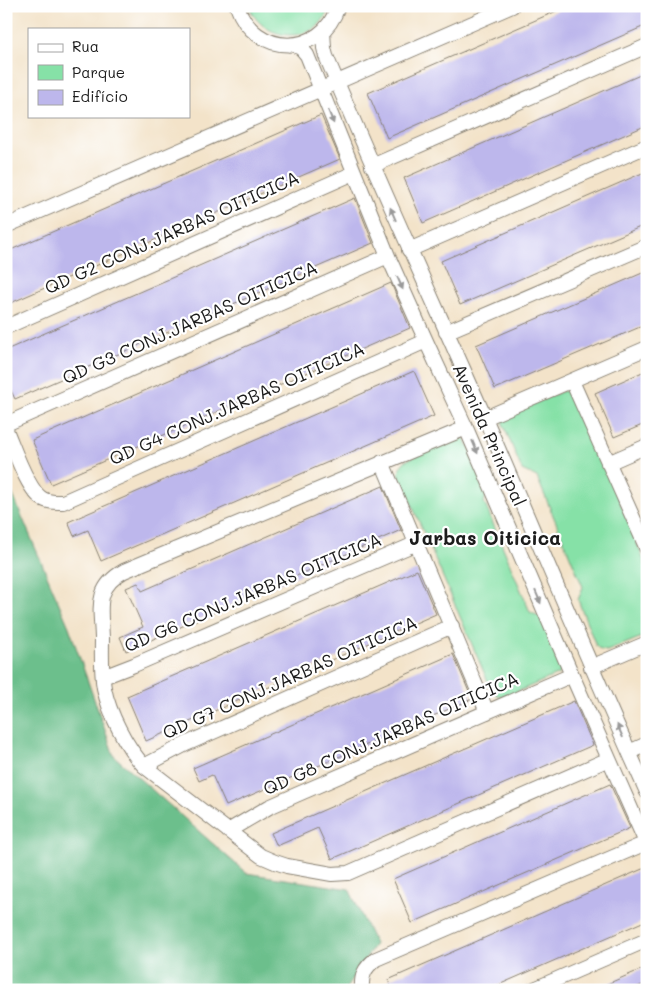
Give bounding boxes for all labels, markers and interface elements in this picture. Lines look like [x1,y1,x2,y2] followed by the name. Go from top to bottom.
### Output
[28,28,190,118] legend
[72,36,99,56] text: Rua
[72,62,125,82] text: Parque
[72,86,128,106] text: Edifício
[327,110,335,125] one-way arrow
[40,165,303,299] street label: QD G2 CONJ.JARBAS OITICICA
[389,207,397,221] one-way arrow
[58,255,321,389] street label: QD G3 CONJ.JARBAS OITICICA
[397,276,405,290] one-way arrow
[105,336,368,470] street label: QD G4 CONJ.JARBAS OITICICA
[448,360,532,510] street label: Avenida Principal
[471,440,479,454] one-way arrow
[409,525,561,550] district label: Jarbas Oiticica
[120,527,385,657] street label: QD G6 CONJ.JARBAS OITICICA
[535,590,543,604] one-way arrow
[158,610,421,744] street label: QD G7 CONJ.JARBAS OITICICA
[259,666,522,800] street label: QD G8 CONJ.JARBAS OITICICA
[615,724,623,738] one-way arrow

